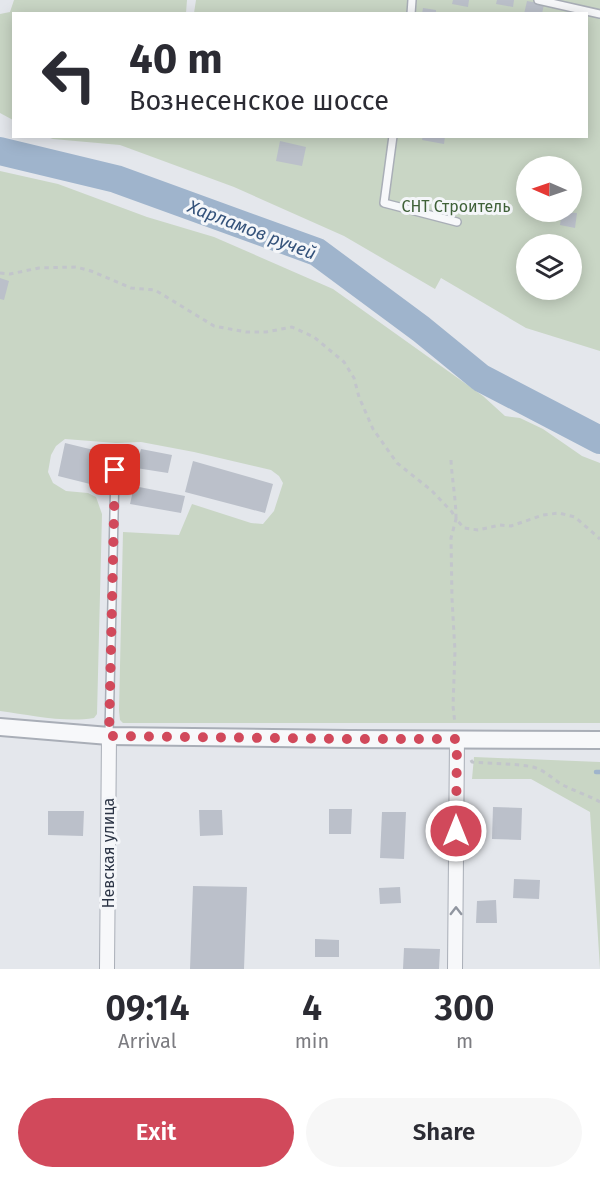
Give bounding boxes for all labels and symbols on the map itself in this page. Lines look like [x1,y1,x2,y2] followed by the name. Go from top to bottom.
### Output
[516,156,582,222] north arrow
[184,195,319,265] water label: Харламов ручей
[401,197,511,216] park label: СНТ Строитель
[89,444,140,495] pin
[99,798,118,908] street label: Невская улица
[424,799,488,863] position arrow
[450,906,462,915] one-way arrow

